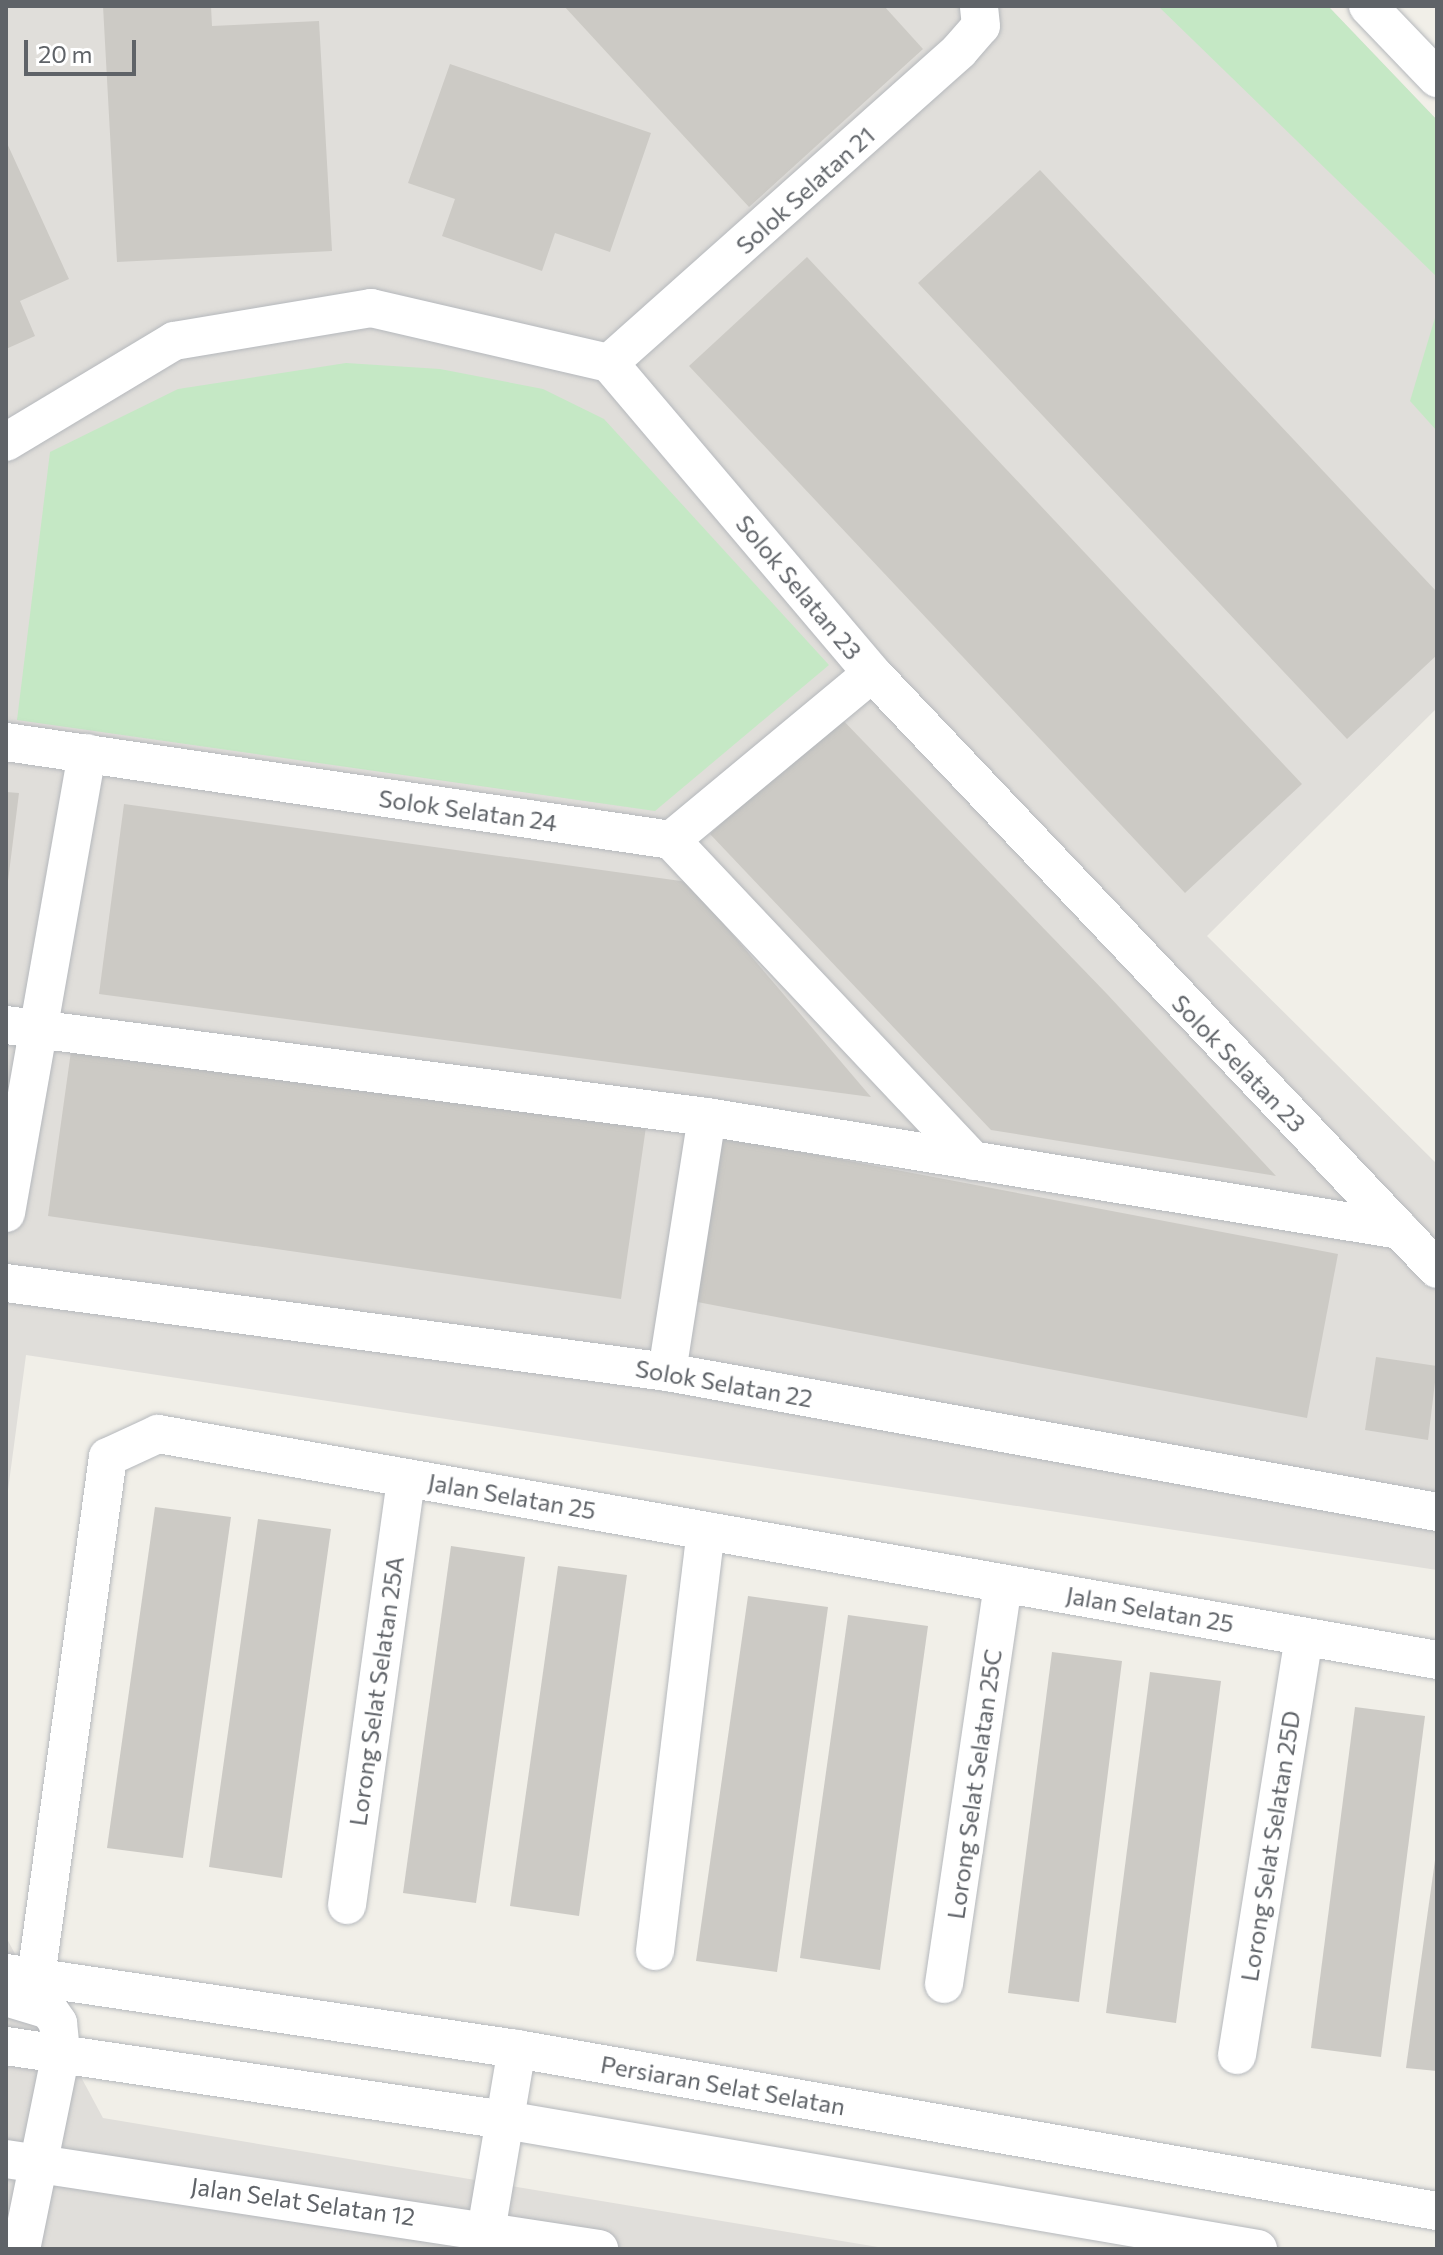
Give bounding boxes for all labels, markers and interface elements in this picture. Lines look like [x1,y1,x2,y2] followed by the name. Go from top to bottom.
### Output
[28,24,140,74] scale bar
[38,39,92,68] text: 20 m
[730,120,880,260] street label: Solok Selatan 21
[730,509,868,665] street label: Solok Selatan 23
[377,783,559,837] street label: Solok Selatan 24
[1166,988,1312,1138] street label: Solok Selatan 23
[633,1353,815,1413] street label: Solok Selatan 22
[426,1467,598,1525] street label: Jalan Selatan 25
[343,1554,409,1828] street label: Lorong Selat Selatan 25A
[1064,1580,1236,1638] street label: Jalan Selatan 25
[941,1647,1007,1921] street label: Lorong Selat Selatan 25C
[1234,1709,1306,1983] street label: Lorong Selat Selatan 25D
[599,2049,847,2121] street label: Persiaran Selat Selatan
[189,2171,417,2231] street label: Jalan Selat Selatan 12

